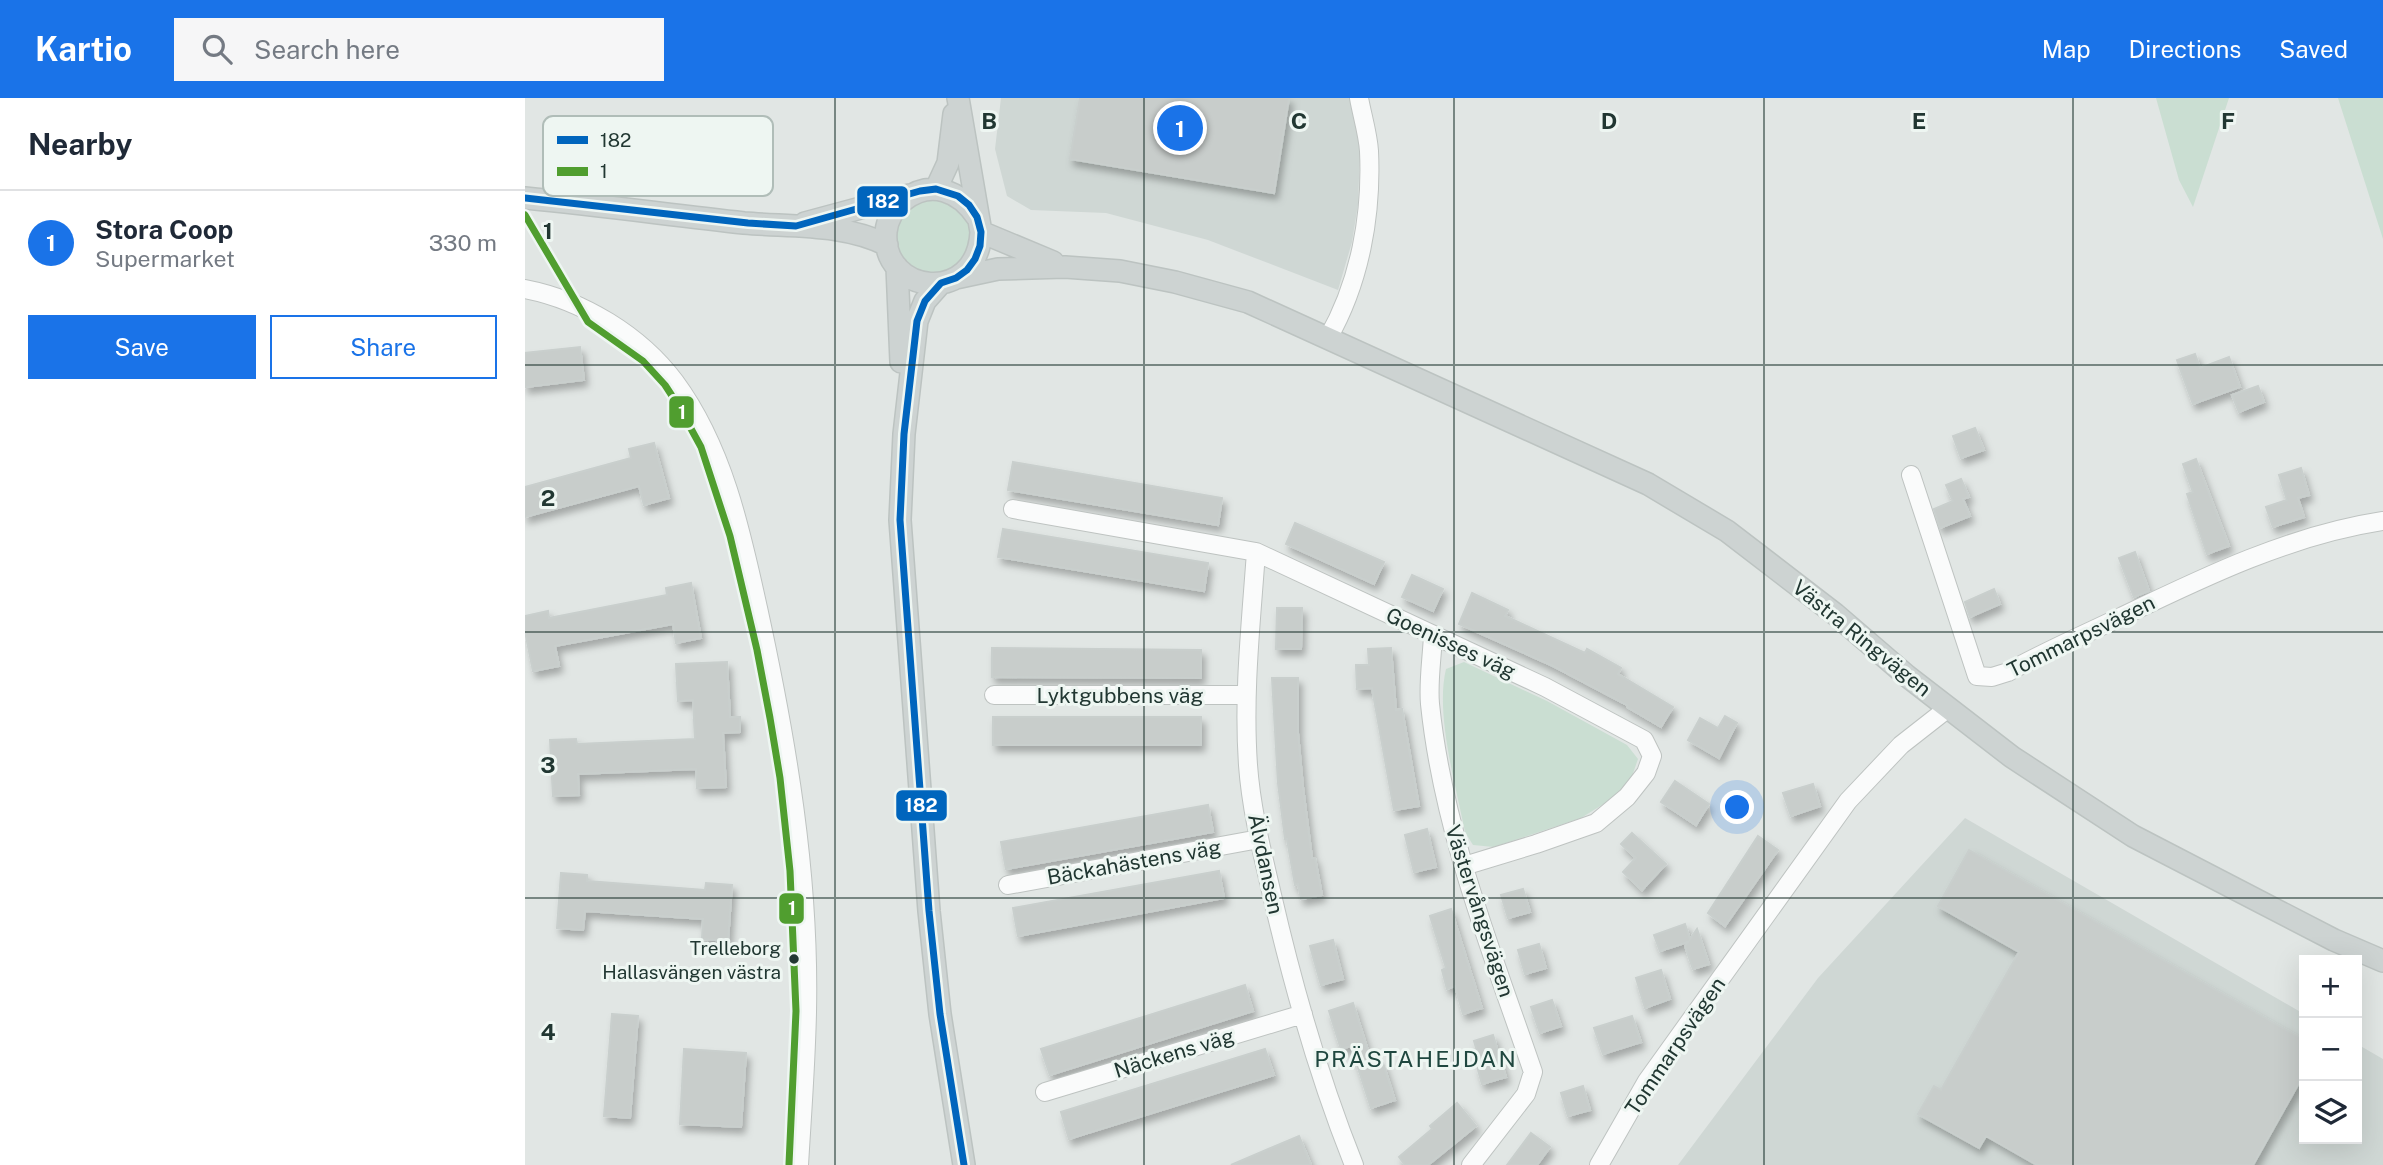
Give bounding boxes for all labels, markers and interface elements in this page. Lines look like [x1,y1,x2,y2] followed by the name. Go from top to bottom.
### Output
[174,18,664,81] search box
[35,30,132,68] text: Kartio
[198,30,236,68] icon: search
[254,34,400,65] text: Search here
[2042,35,2091,63] text: Map
[2129,35,2241,63] text: Directions
[2279,35,2348,63] text: Saved
[1157,102,1203,154] pin: 1
[981,107,997,134] text: B
[1291,107,1307,134] text: C
[1601,107,1617,134] text: D
[1912,107,1926,134] text: E
[2221,107,2235,134] text: F
[543,116,773,196] legend
[28,126,132,162] text: Nearby
[600,129,631,151] text: 182
[600,160,608,182] text: 1
[856,185,909,218] line badge: 182
[867,190,899,212] text: 182
[95,214,233,245] text: Stora Coop
[543,217,553,244] text: 1
[46,229,56,256] text: 1
[429,229,497,256] text: 330 m
[95,245,235,272] text: Supermarket
[28,315,256,379] button: Save
[270,315,497,379] button: Share
[668,395,695,429] line badge: 1
[678,401,686,423] text: 1
[541,484,555,511] text: 2
[1788,574,1936,702] street label: Västra Ringvägen
[2003,590,2159,682] street label: Tommarpsvägen
[1382,602,1520,684] street label: Goenisses väg
[1036,683,1204,708] street label: Lyktgubbens väg
[540,751,556,778] text: 3
[895,789,948,822] line badge: 182
[1720,790,1754,824] your location
[905,794,937,816] text: 182
[1243,812,1289,916] street label: Älvdansen
[1440,822,1520,1000] street label: Västervångsvägen
[1045,834,1223,890] street label: Bäckahästens väg
[778,892,805,925] line badge: 1
[788,897,796,919] text: 1
[602,937,781,983] place label: Trelleborg Hallasvängen västra
[787,952,801,966] marker: Trelleborg Hallasvängen västra
[2299,955,2362,1144] map controls
[2299,955,2362,1018] button: +
[1620,972,1730,1120] street label: Tommarpsvägen
[540,1018,556,1045] text: 4
[2299,1018,2362,1081] button: −
[1111,1023,1237,1083] street label: Näckens väg
[1314,1045,1518,1072] district label: PRÄSTAHEJDAN
[2299,1081,2362,1144] button: layers

